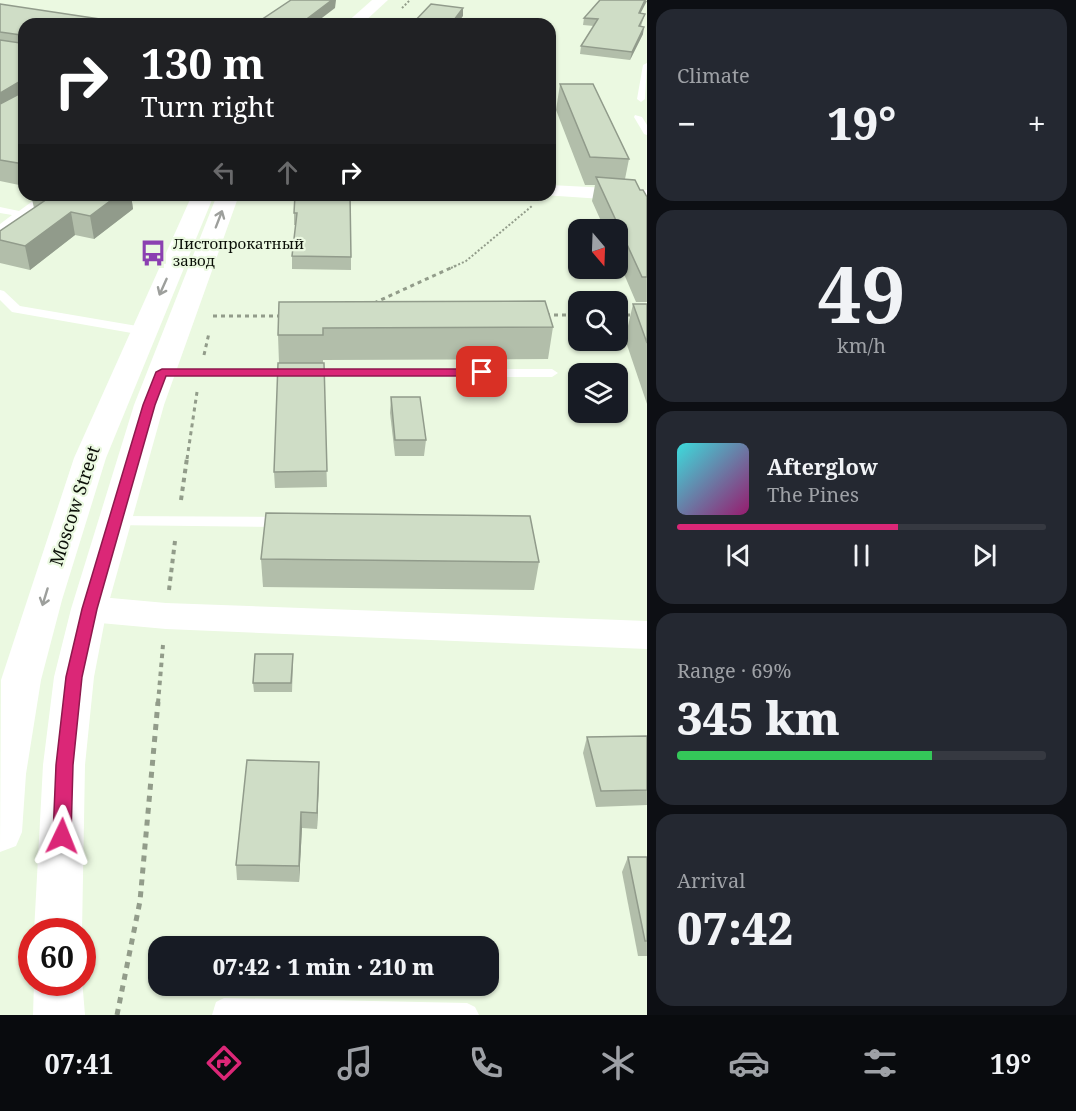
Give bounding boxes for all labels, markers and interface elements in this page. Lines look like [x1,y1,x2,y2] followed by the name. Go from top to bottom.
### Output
[141,34,265,91] text: 130 m
[42,42,120,120] icon: right
[677,62,750,89] text: Climate
[141,88,274,125] text: Turn right
[827,92,896,153] text: 19°
[677,101,696,146] text: −
[1028,101,1046,146] text: +
[208,156,241,189] icon: left
[271,156,304,189] icon: ahead
[334,156,367,189] icon: right
[214,211,225,229] one-way arrow
[568,219,628,279] north arrow
[568,219,628,423] map controls
[173,233,304,270] place label: Листопрокатный завод
[138,238,168,268] bus stop icon: Листопрокатный завод
[817,240,906,346] text: 49
[157,278,168,296] one-way arrow
[568,291,628,351] button: search
[837,332,886,359] text: km/h
[456,346,507,397] pin
[465,355,498,388] icon: arrive
[568,363,628,423] button: layers
[43,443,105,569] street label: Moscow Street
[767,451,878,481] text: Afterglow
[767,481,859,508] text: The Pines
[722,539,755,572] icon: previous
[845,539,878,572] icon: pause
[968,539,1001,572] icon: next
[39,587,50,606] one-way arrow
[677,657,791,684] text: Range · 69%
[677,687,840,748] text: 345 km
[30,804,94,868] position arrow
[677,867,745,894] text: Arrival
[677,897,793,958] text: 07:42
[18,918,96,996] speed limit sign: 60
[213,951,434,981] text: 07:42 · 1 min · 210 m
[203,1042,245,1084] icon: directions
[334,1042,376,1084] icon: music
[465,1042,507,1084] icon: phone
[597,1042,639,1084] icon: climate
[728,1042,770,1084] icon: car
[859,1042,901,1084] icon: filters
[45,1045,114,1082] text: 07:41
[990,1045,1031,1082] text: 19°

